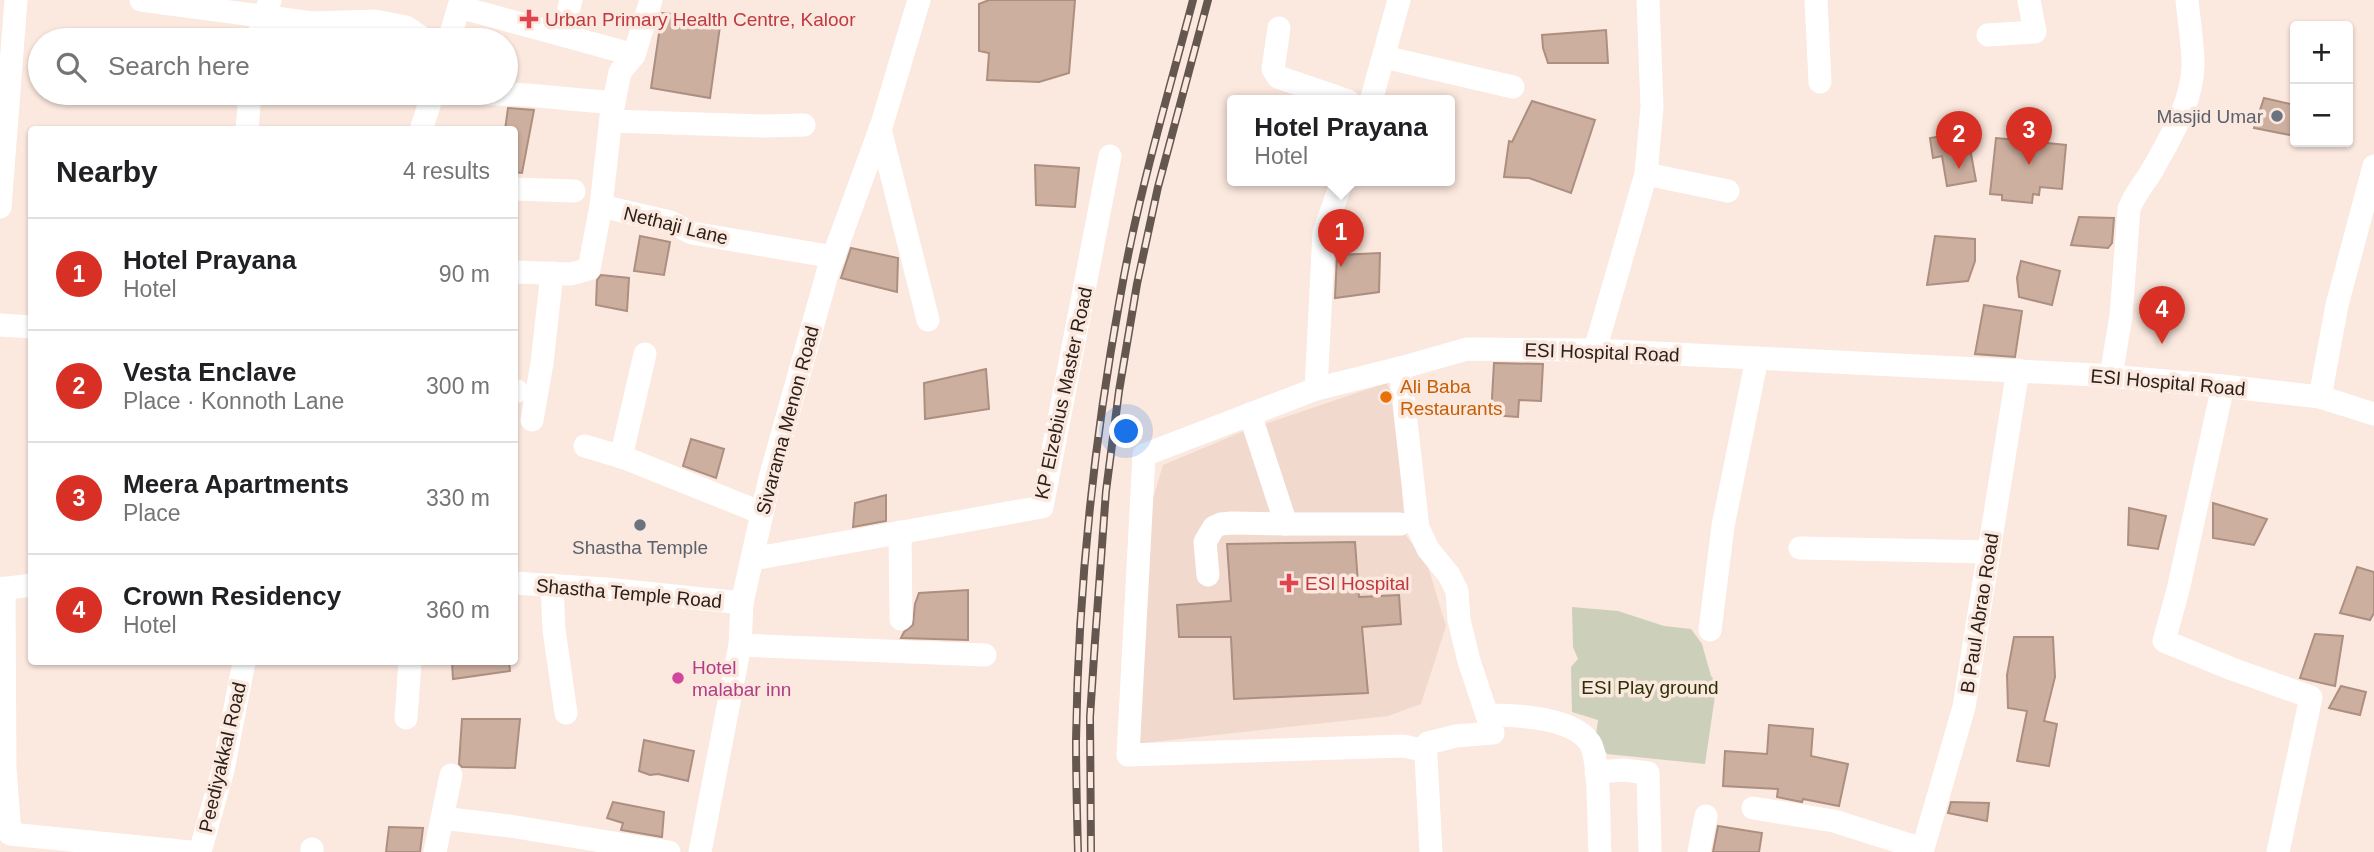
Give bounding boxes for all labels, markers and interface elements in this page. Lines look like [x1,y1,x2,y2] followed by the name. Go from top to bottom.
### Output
[519,9,539,29] marker: Urban Primary Health Centre, Kaloor
[545,9,856,30] place label: Urban Primary Health Centre, Kaloor
[2290,21,2353,147] map controls
[2290,21,2353,84] button: +
[28,28,518,105] search box
[52,48,90,86] icon: search
[108,51,250,81] text: Search here
[2290,84,2353,147] button: −
[1227,95,1455,186] popup
[2156,106,2264,127] place label: Masjid Umar
[2006,107,2052,165] pin: 3
[2269,108,2285,124] marker: Masjid Umar
[1936,111,1982,169] pin: 2
[1254,112,1428,142] text: Hotel Prayana
[1254,143,1308,169] text: Hotel
[56,155,158,188] text: Nearby
[403,158,490,184] text: 4 results
[622,202,730,249] street label: Nethaji Lane
[1318,209,1364,267] pin: 1
[123,245,296,275] text: Hotel Prayana
[73,261,85,287] text: 1
[439,261,490,287] text: 90 m
[123,276,177,302] text: Hotel
[1031,285,1096,501] street label: KP Elzebius Master Road
[2139,286,2185,344] pin: 4
[752,324,823,517] street label: Sivarama Menon Road
[1524,339,1680,366] street label: ESI Hospital Road
[123,357,296,387] text: Vesta Enclave
[2090,365,2246,400] street label: ESI Hospital Road
[73,373,85,399] text: 2
[426,373,490,399] text: 300 m
[1400,376,1502,419] place label: Ali Baba Restaurants
[123,388,344,414] text: Place · Konnoth Lane
[1378,389,1394,405] marker: Ali Baba Restaurants
[1109,414,1143,448] your location
[123,469,349,499] text: Meera Apartments
[73,485,85,511] text: 3
[426,485,490,511] text: 330 m
[123,500,181,526] text: Place
[632,517,648,533] marker: Shastha Temple
[1956,532,2003,695] street label: B Paul Abrao Road
[572,537,708,558] place label: Shastha Temple
[1279,573,1299,593] marker: ESI Hospital
[1305,573,1410,594] place label: ESI Hospital
[535,575,723,612] street label: Shastha Temple Road
[123,581,341,611] text: Crown Residency
[73,597,85,623] text: 4
[426,597,490,623] text: 360 m
[123,612,177,638] text: Hotel
[692,657,791,700] place label: Hotel malabar inn
[670,670,686,686] marker: Hotel malabar inn
[1581,677,1719,698] park label: ESI Play ground
[195,680,250,834] street label: Peediyakkal Road

